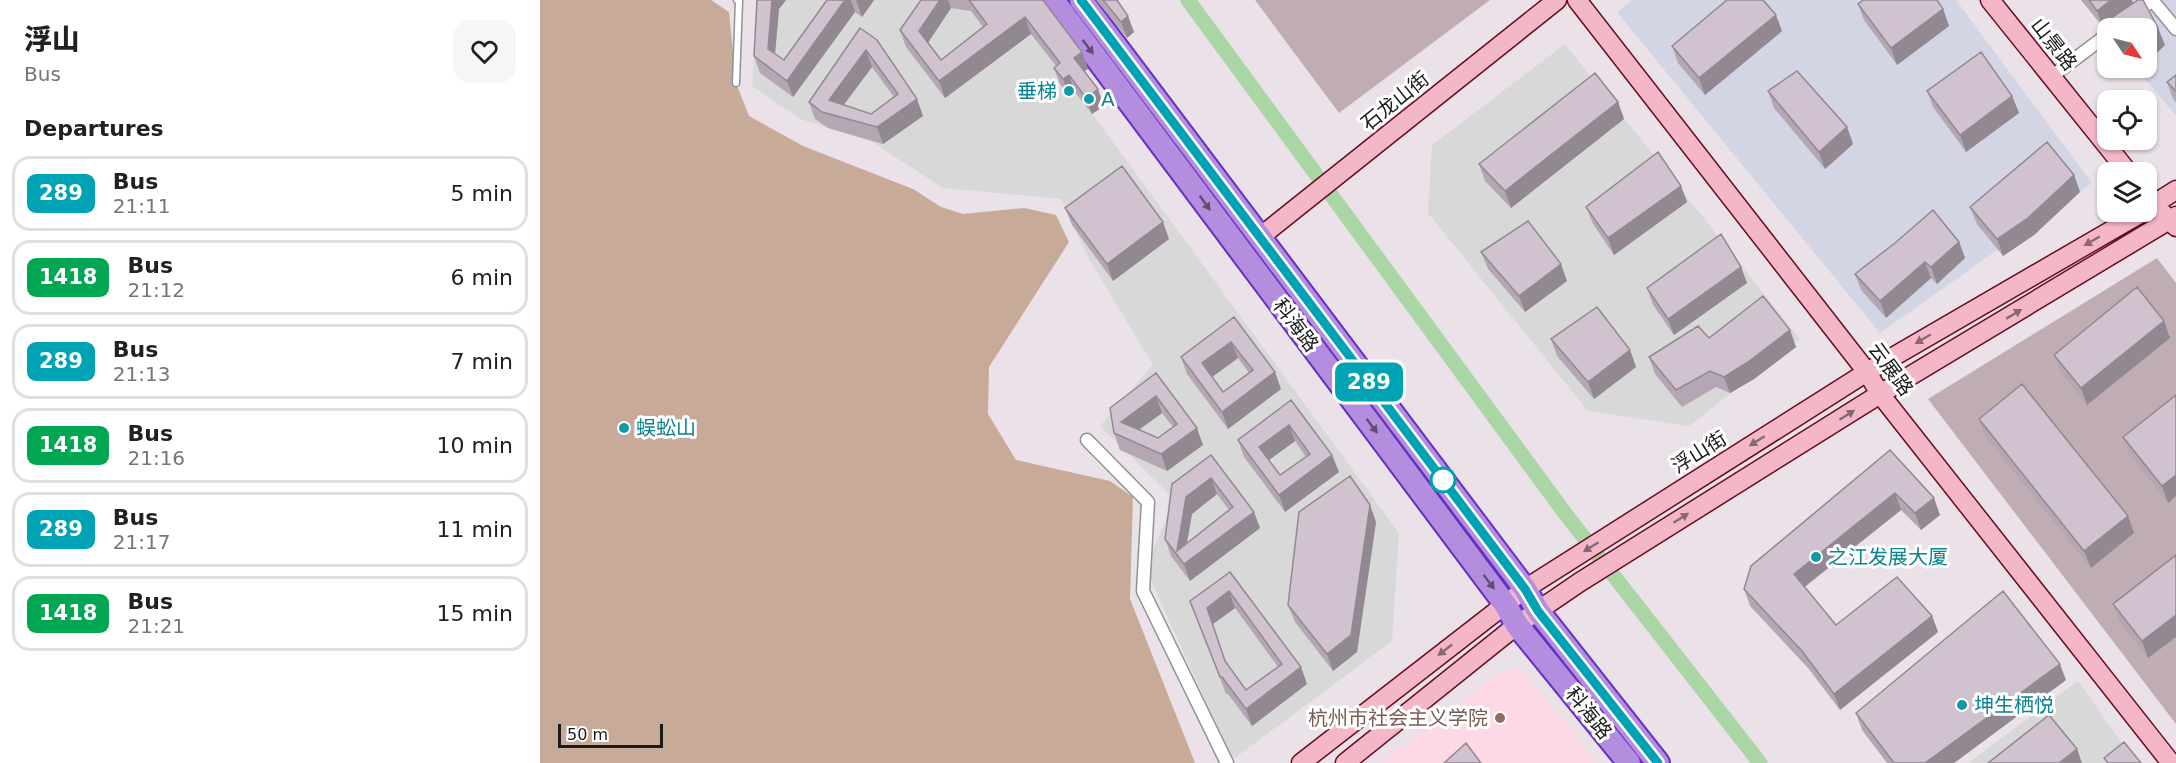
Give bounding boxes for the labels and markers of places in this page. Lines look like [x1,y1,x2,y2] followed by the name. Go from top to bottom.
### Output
[1017,79,1057,103] place label: 垂梯
[1062,84,1076,98] marker: 垂梯
[1101,87,1115,111] place label: A
[1082,92,1096,106] marker: A
[636,416,696,440] place label: 蜈蚣山
[617,421,631,435] marker: 蜈蚣山
[1430,467,1456,493] unlabelled marker
[1828,545,1948,569] place label: 之江发展大厦
[1809,550,1823,564] marker: 之江发展大厦
[1974,693,2054,717] place label: 坤生栖悦
[1955,698,1969,712] marker: 坤生栖悦
[1308,706,1488,730] place label: 杭州市社会主义学院
[1493,711,1507,725] marker: 杭州市社会主义学院

